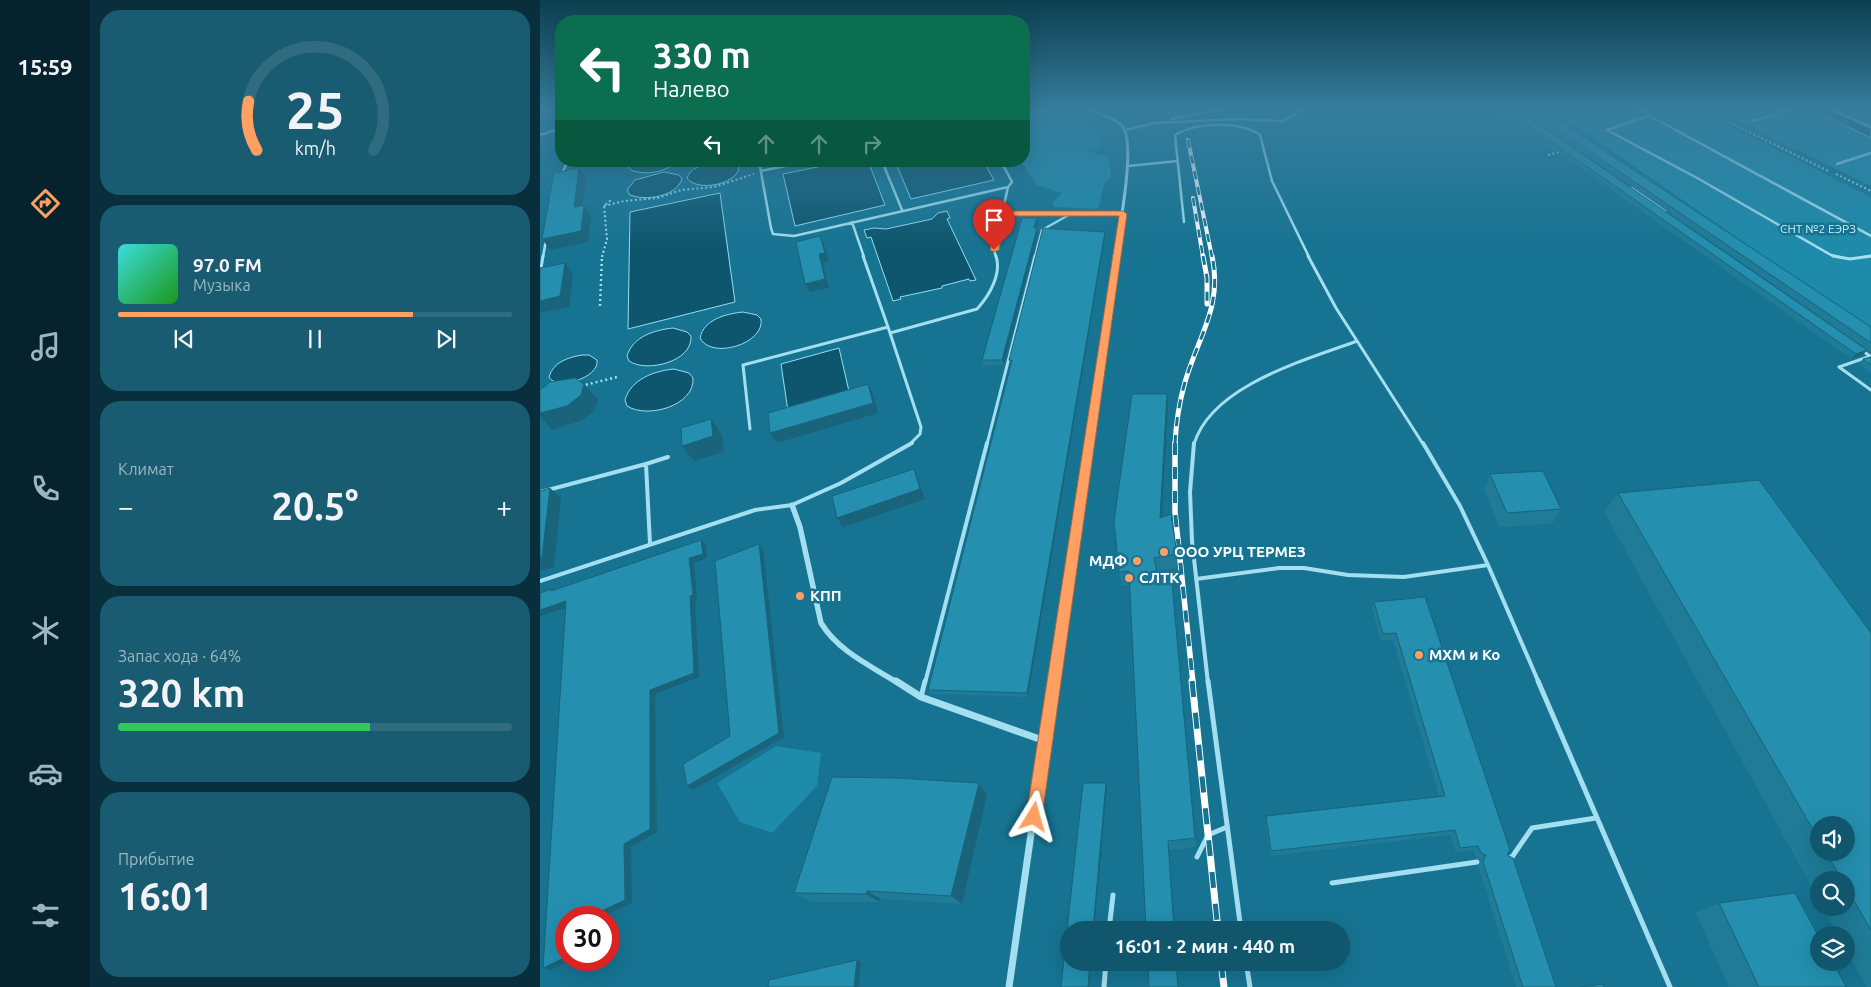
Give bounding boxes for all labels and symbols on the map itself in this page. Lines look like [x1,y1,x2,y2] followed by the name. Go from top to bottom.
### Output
[973,199,1015,250] pin
[1780,222,1856,235] park label: СНТ №2 ЕЭРЗ
[1174,543,1306,560] place label: ООО УРЦ ТЕРМЕЗ
[1158,546,1170,558] marker: ООО УРЦ ТЕРМЕЗ
[1089,552,1127,569] place label: МДФ
[1131,555,1143,567] marker: МДФ
[1139,569,1179,586] place label: СЛТК
[1123,572,1135,584] marker: СЛТК
[810,587,842,604] place label: КПП
[794,590,806,602] marker: КПП
[1429,646,1500,663] place label: МХМ и Ко
[1413,649,1425,661] marker: МХМ и Ко
[1007,790,1059,842] position arrow
[555,906,620,971] speed limit sign: 30

